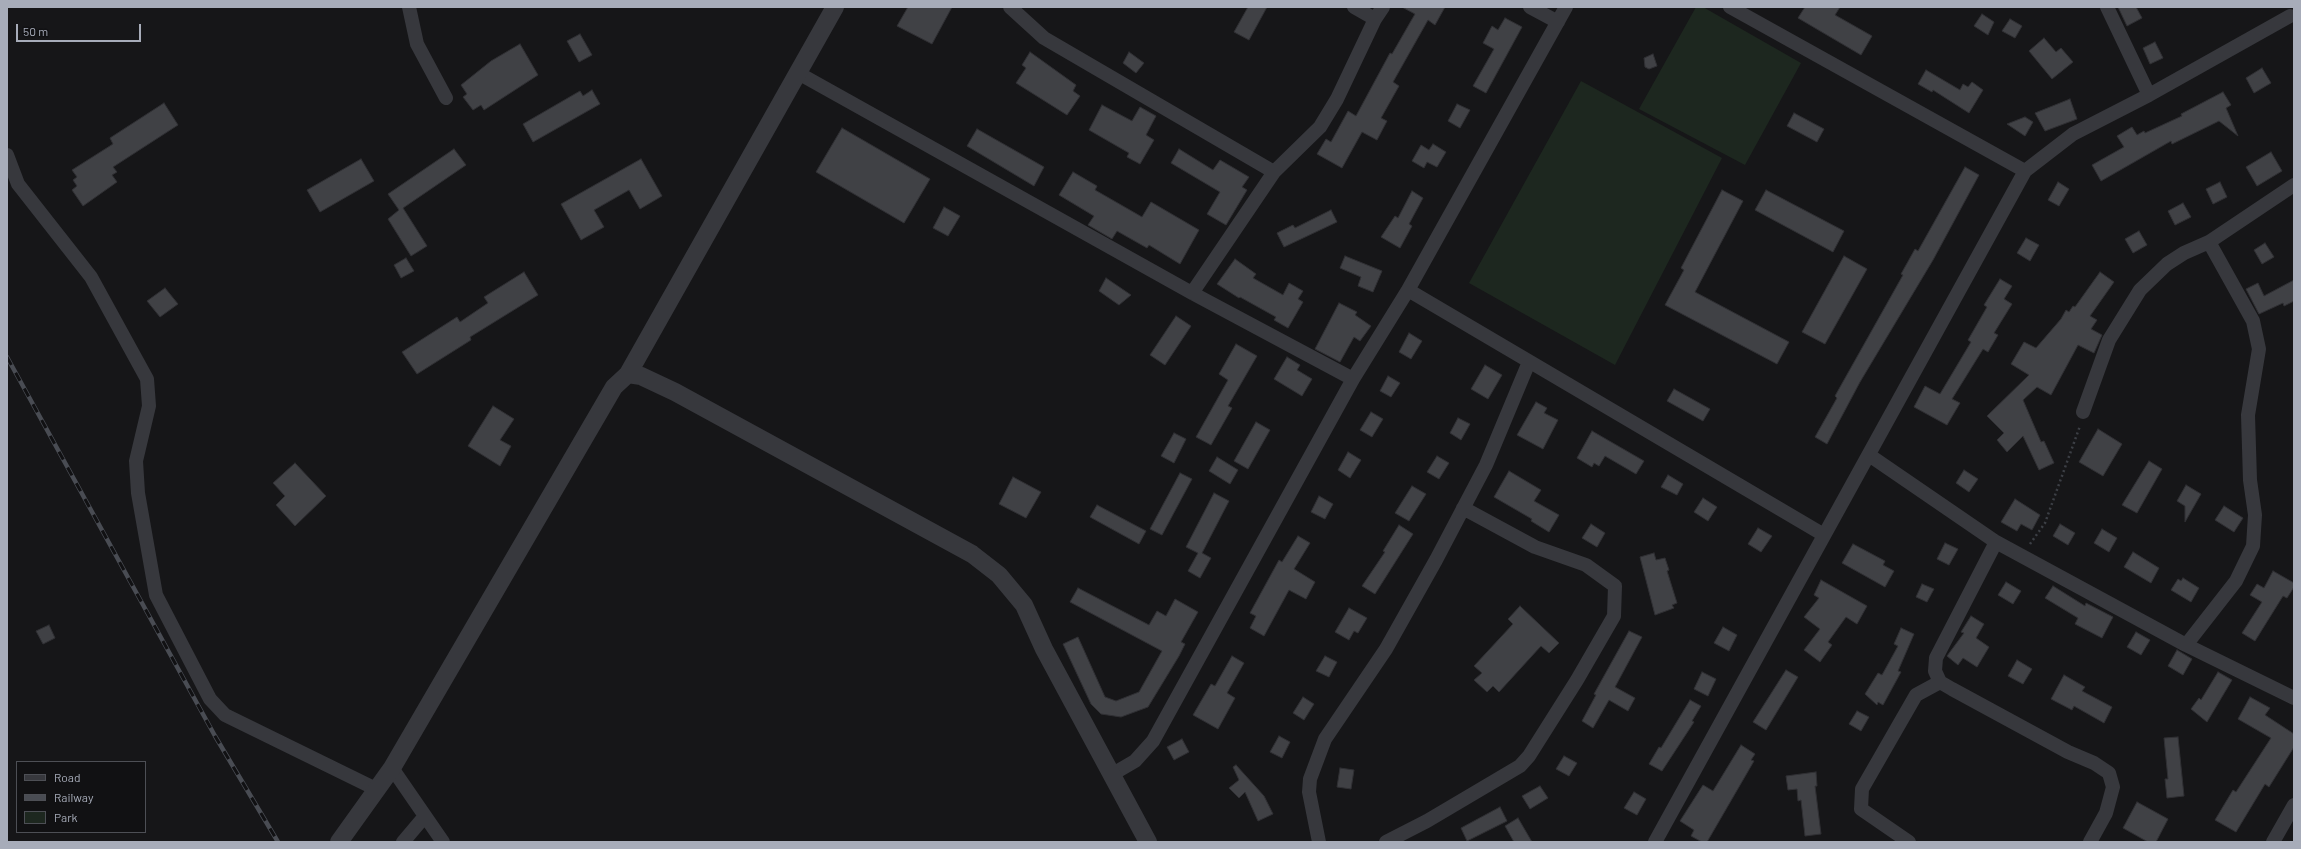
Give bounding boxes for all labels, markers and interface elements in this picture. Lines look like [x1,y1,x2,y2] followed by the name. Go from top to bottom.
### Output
[18,16,143,42] scale bar
[23,24,48,38] text: 50 m
[16,761,146,833] legend
[54,770,81,784] text: Road
[54,790,93,804] text: Railway
[54,810,78,824] text: Park

